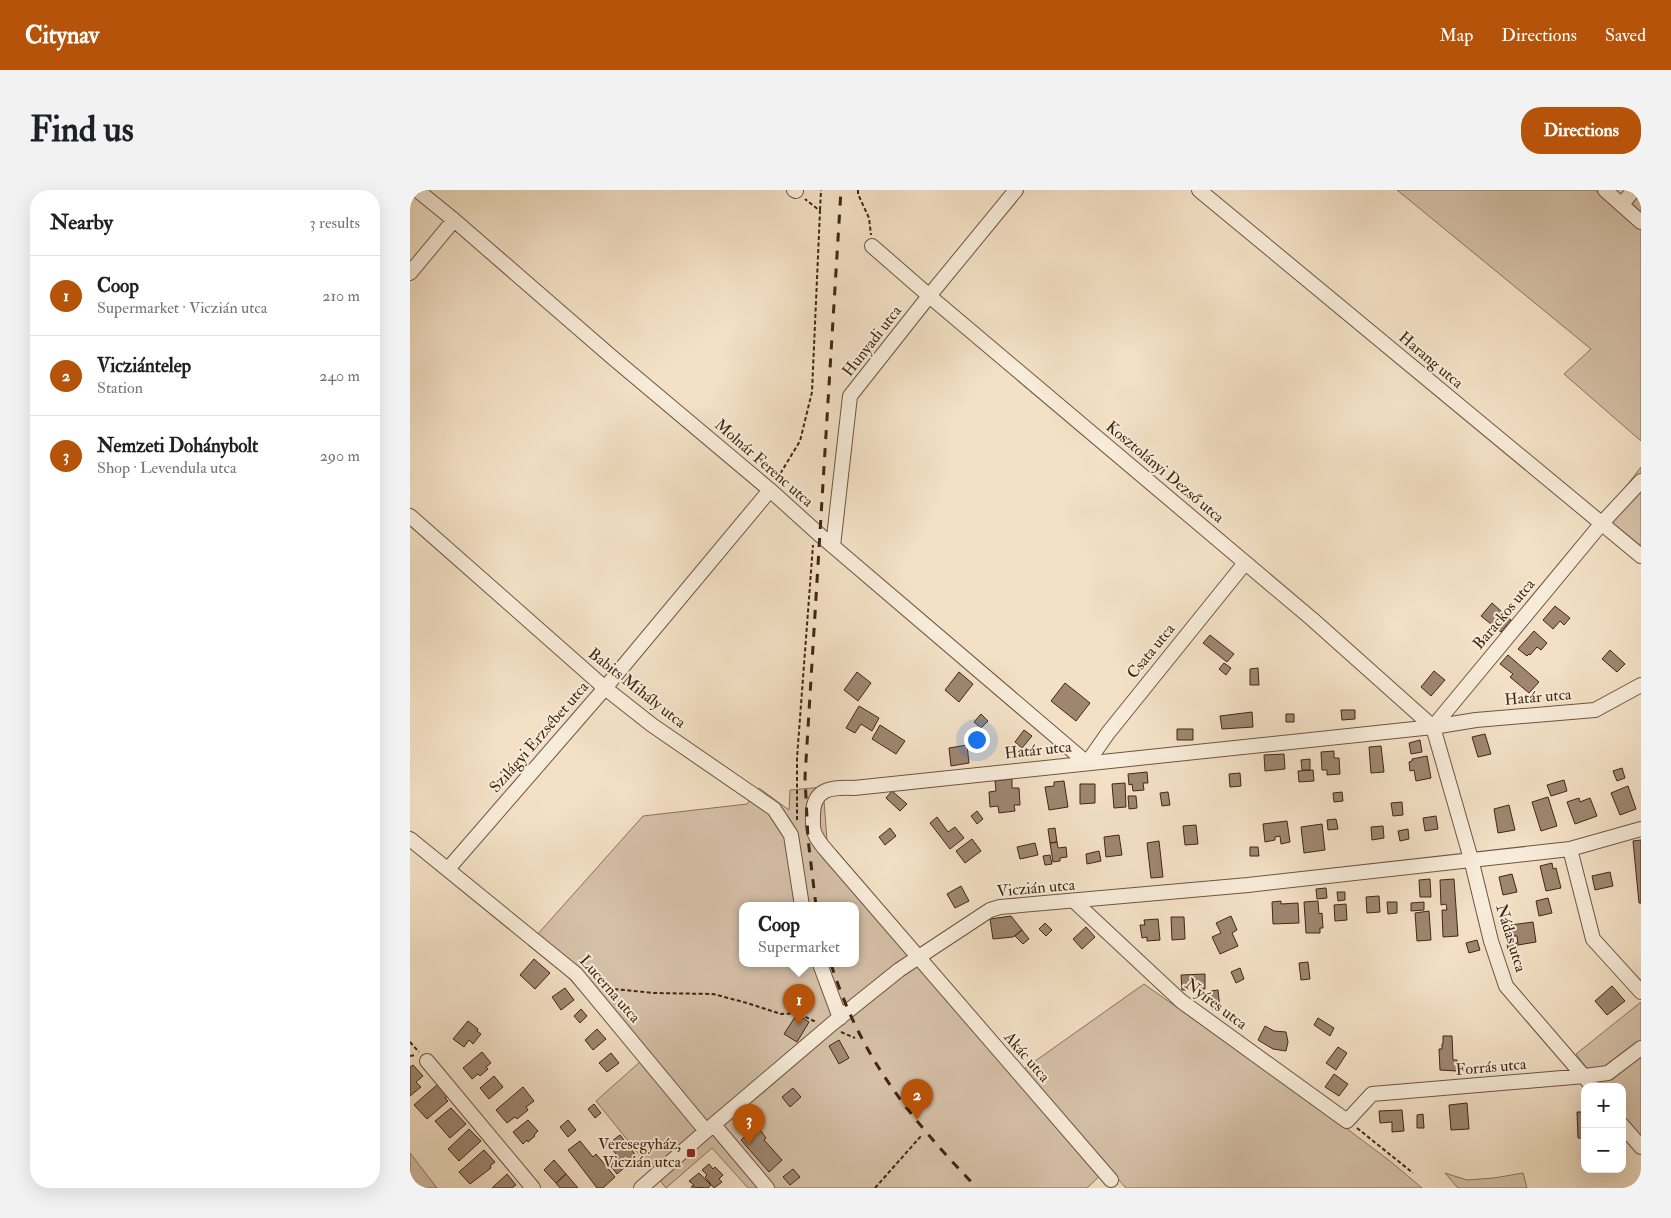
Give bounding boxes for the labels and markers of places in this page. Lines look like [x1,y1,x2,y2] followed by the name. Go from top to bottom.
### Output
[783,984,815,1025] pin: 1
[901,1079,933,1120] pin: 2
[733,1104,765,1145] pin: 3
[598,1134,681,1172] place label: Veresegyház, Viczián utca
[685,1147,697,1159] marker: Veresegyház, Viczián utca

